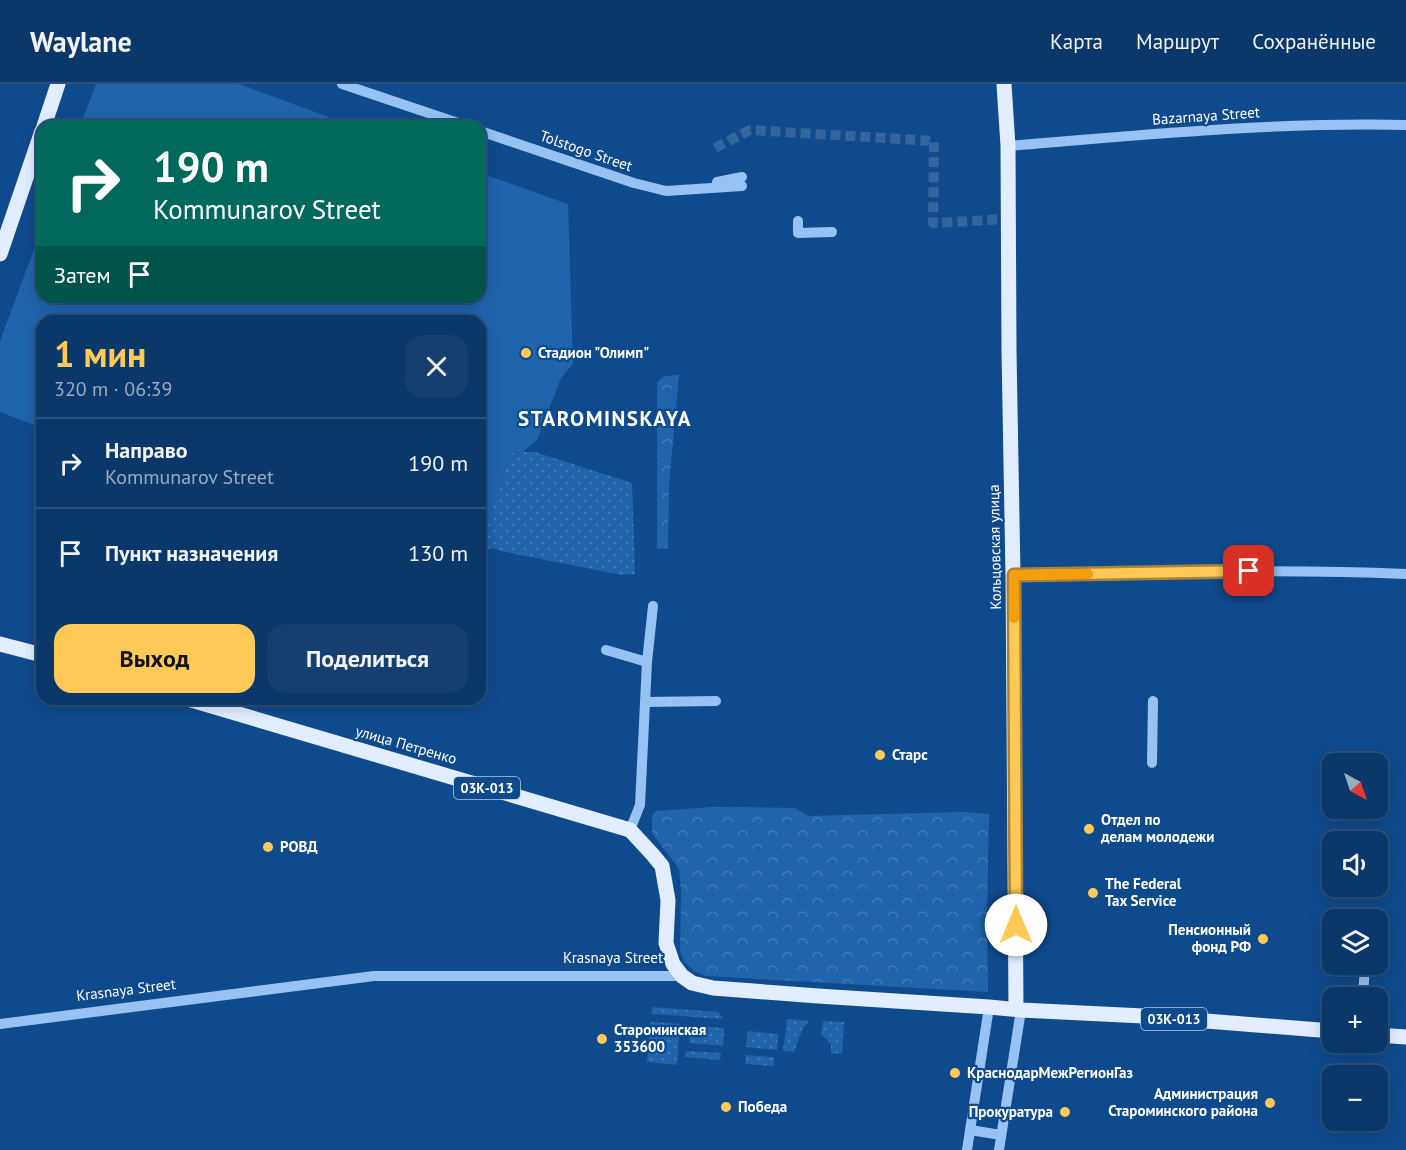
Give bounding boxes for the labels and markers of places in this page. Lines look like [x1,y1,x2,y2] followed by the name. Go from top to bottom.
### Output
[538,343,649,362] place label: Стадион "Олимп"
[519,346,533,360] marker: Стадион "Олимп"
[1223,545,1274,596] pin
[892,745,928,764] place label: Старс
[873,748,887,762] marker: Старс
[1100,810,1214,846] place label: Отдел по делам молодежи
[1082,822,1096,836] marker: Отдел по делам молодежи
[280,837,318,856] place label: РОВД
[261,840,275,854] marker: РОВД
[1105,874,1182,910] place label: The Federal Tax Service
[1086,886,1100,900] marker: The Federal Tax Service
[1168,920,1251,956] place label: Пенсионный фонд РФ
[1256,932,1270,946] marker: Пенсионный фонд РФ
[614,1020,706,1056] place label: Староминская 353600
[595,1032,609,1046] marker: Староминская 353600
[967,1063,1133,1082] place label: КраснодарМежРегионГаз
[948,1066,962,1080] marker: КраснодарМежРегионГаз
[1108,1084,1258,1120] place label: Администрация Староминского района
[1263,1096,1277,1110] marker: Администрация Староминского района
[738,1097,787,1116] place label: Победа
[719,1100,733,1114] marker: Победа
[969,1102,1053,1121] place label: Прокуратура
[1058,1105,1072,1119] marker: Прокуратура

